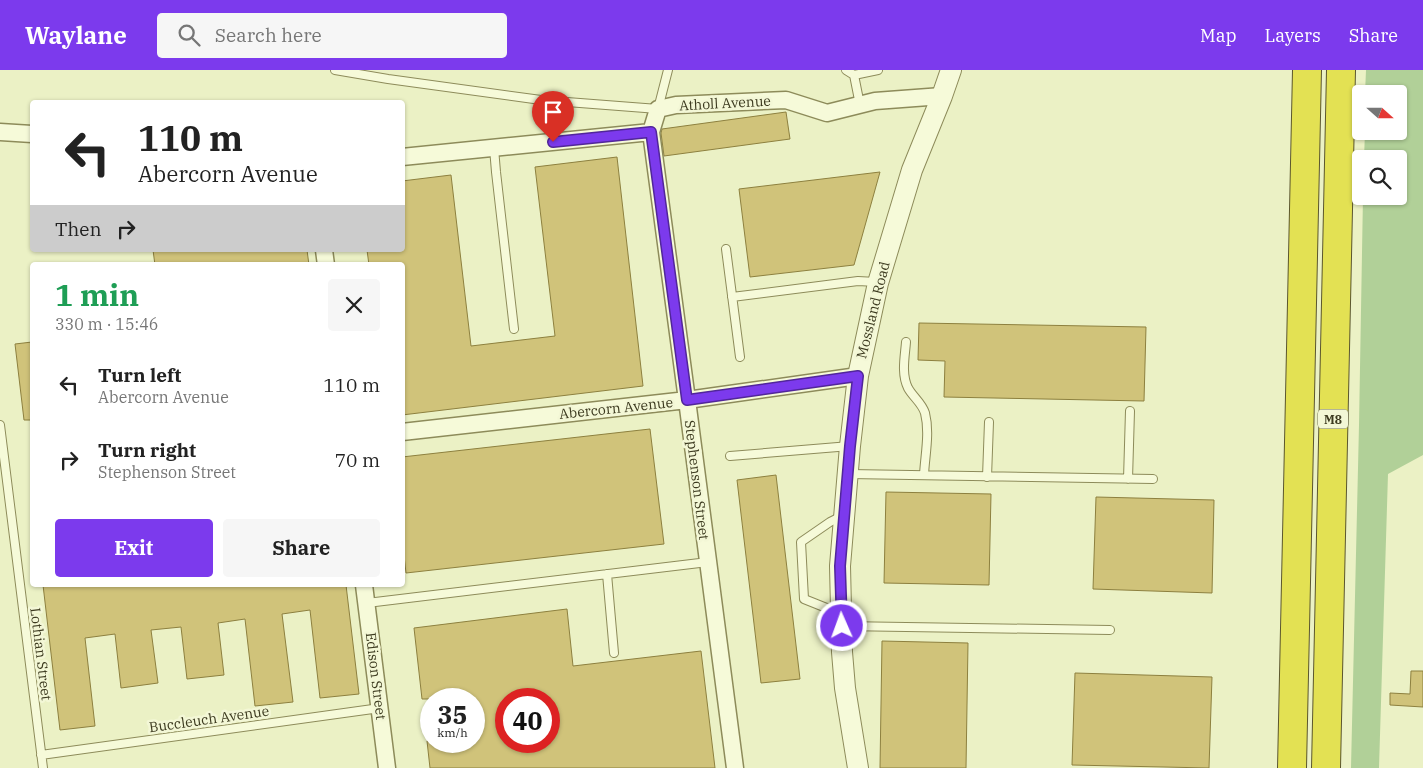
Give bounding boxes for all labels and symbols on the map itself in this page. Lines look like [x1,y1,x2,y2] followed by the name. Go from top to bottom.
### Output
[1352,85,1408,140] north arrow
[532,91,574,142] pin
[679,92,771,114] street label: Atholl Avenue
[852,259,894,361] street label: Mossland Road
[558,393,674,423] street label: Abercorn Avenue
[1318,409,1348,428] road number: M8
[681,419,713,541] street label: Stephenson Street
[815,599,867,651] position arrow
[26,607,56,702] street label: Lothian Street
[362,631,390,721] street label: Edison Street
[495,688,560,753] speed limit sign: 40
[148,702,270,736] street label: Buccleuch Avenue

